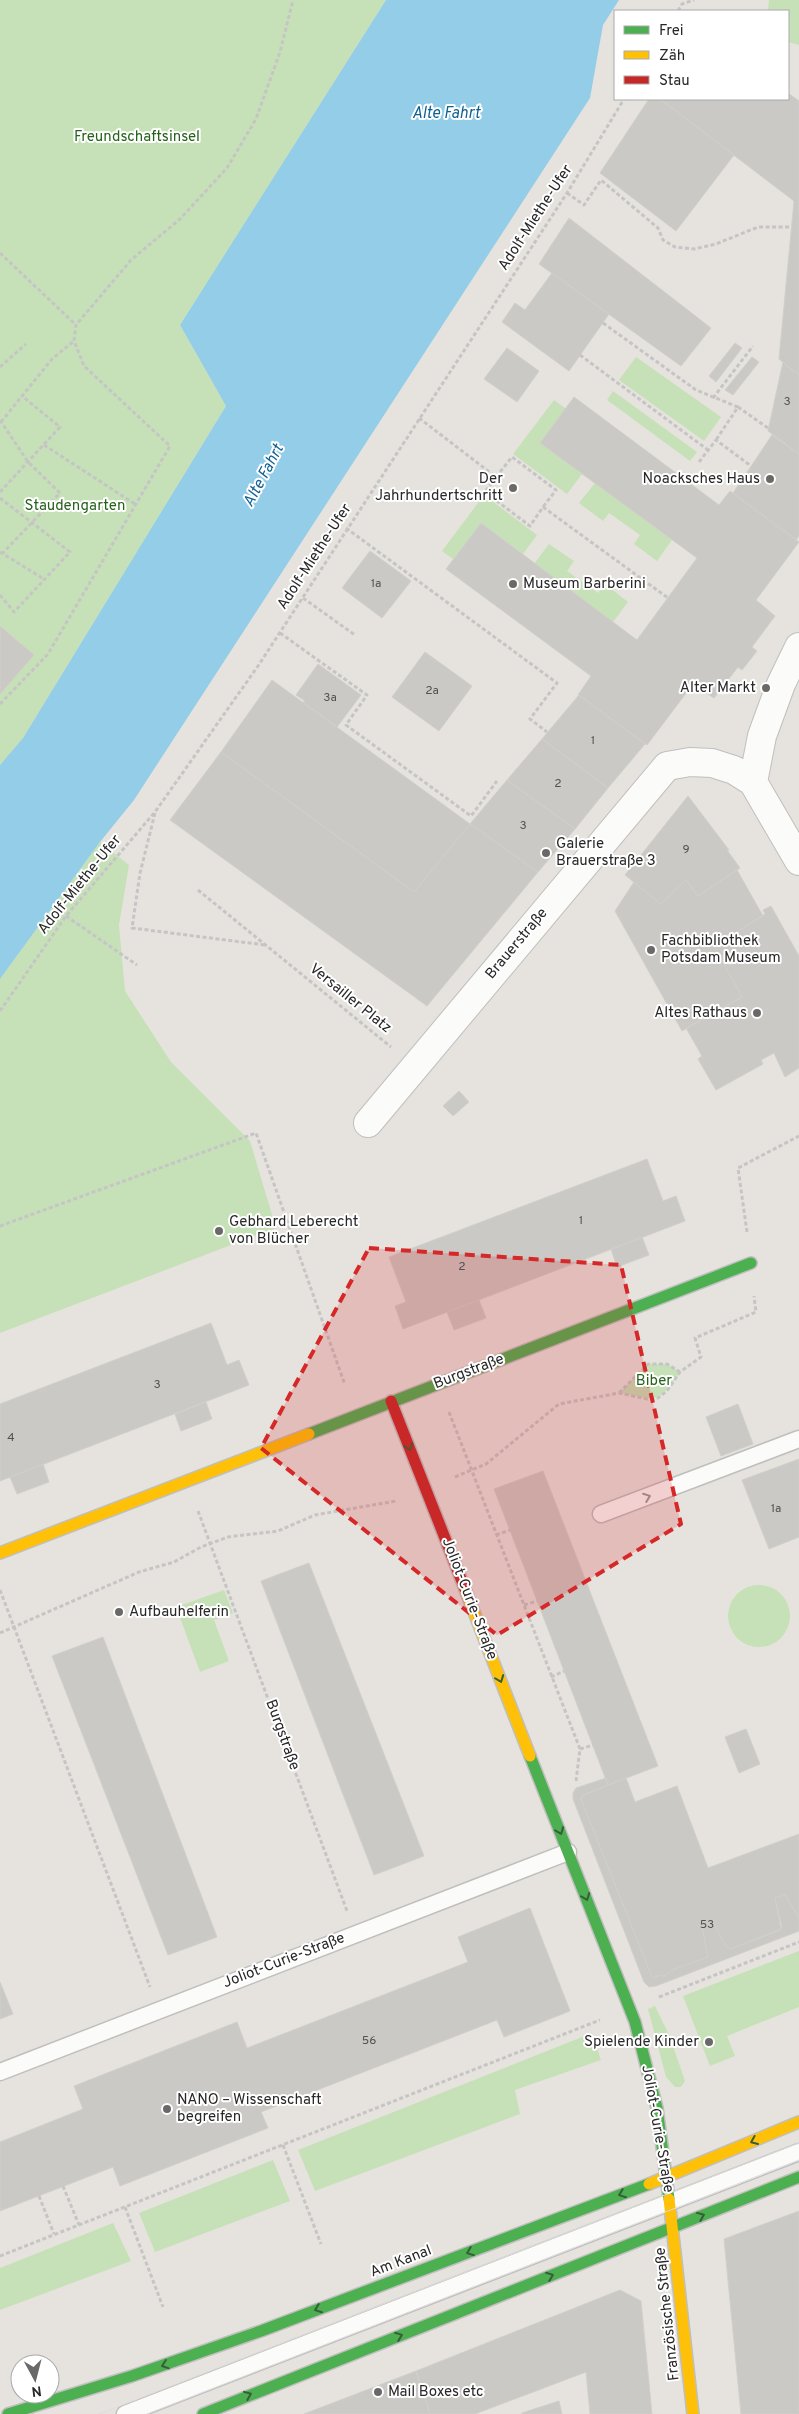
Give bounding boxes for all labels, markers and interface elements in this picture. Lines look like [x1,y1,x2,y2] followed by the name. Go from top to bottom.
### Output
[614,10,789,100] legend
[659,22,684,41] text: Frei
[659,47,685,66] text: Zäh
[659,72,690,91] text: Stau
[412,104,481,124] water label: Alte Fahrt
[74,128,200,147] park label: Freundschaftsinsel
[495,161,577,275] street label: Adolf-Miethe-Ufer
[783,394,791,410] house number: 3
[239,440,289,511] water label: Alte Fahrt
[375,470,503,506] place label: Der Jahrhundertschritt
[643,470,760,489] place label: Noacksches Haus
[764,473,776,485] marker: Noacksches Haus
[507,482,519,494] marker: Der Jahrhundertschritt
[25,497,125,516] park label: Staudengarten
[274,500,356,614] street label: Adolf-Miethe-Ufer
[523,575,646,594] place label: Museum Barberini
[371,576,381,592] house number: 1a
[507,578,519,590] marker: Museum Barberini
[680,679,756,698] place label: Alter Markt
[760,682,772,694] marker: Alter Markt
[425,683,439,699] house number: 2a
[323,690,337,706] house number: 3a
[591,733,595,749] house number: 1
[554,776,562,792] house number: 2
[519,818,527,834] house number: 3
[34,831,126,939] street label: Adolf-Miethe-Ufer
[556,835,656,871] place label: Galerie Brauerstraße 3
[682,842,690,858] house number: 9
[540,847,552,859] marker: Galerie Brauerstraße 3
[482,904,552,984] street label: Brauerstraße
[661,932,781,968] place label: Fachbibliothek Potsdam Museum
[645,944,657,956] marker: Fachbibliothek Potsdam Museum
[305,960,395,1038] street label: Versailler Platz
[654,1004,747,1023] place label: Altes Rathaus
[751,1007,763,1019] marker: Altes Rathaus
[229,1213,358,1249] place label: Gebhard Leberecht von Blücher
[579,1213,583,1229] house number: 1
[213,1225,225,1237] marker: Gebhard Leberecht von Blücher
[458,1259,466,1275] house number: 2
[431,1350,507,1394] street label: Burgstraße
[636,1372,672,1391] park label: Biber
[153,1377,161,1393] house number: 3
[7,1430,15,1446] house number: 4
[403,1442,413,1451] one-way arrow
[642,1493,651,1503] one-way arrow
[771,1501,781,1517] house number: 1a
[437,1535,501,1663] street label: Joliot-Curie-Straße
[129,1603,229,1622] place label: Aufbauhelferin
[113,1606,125,1618] marker: Aufbauhelferin
[494,1674,505,1683] one-way arrow
[260,1697,304,1773] street label: Burgstraße
[554,1826,564,1834] one-way arrow
[580,1892,590,1901] one-way arrow
[700,1917,714,1933] house number: 53
[220,1929,348,1993] street label: Joliot-Curie-Straße
[362,2033,376,2049] house number: 56
[584,2033,699,2052] place label: Spielende Kinder
[703,2036,715,2048] marker: Spielende Kinder
[636,2064,678,2194] street label: Joliot-Curie-Straße
[177,2091,322,2127] place label: NANO – Wissenschaft begreifen
[161,2103,173,2115] marker: NANO – Wissenschaft begreifen
[750,2135,759,2145] one-way arrow
[618,2188,626,2198] one-way arrow
[696,2212,705,2223] one-way arrow
[367,2242,435,2282] street label: Am Kanal
[466,2246,474,2256] one-way arrow
[652,2246,684,2382] street label: Französische Straße
[545,2272,554,2282] one-way arrow
[314,2303,322,2313] one-way arrow
[394,2331,403,2342] one-way arrow
[10,2354,60,2404] north arrow
[161,2359,170,2369] one-way arrow
[30,2381,42,2399] text: N
[388,2383,484,2402] place label: Mail Boxes etc
[372,2386,384,2398] marker: Mail Boxes etc
[243,2391,252,2402] one-way arrow

